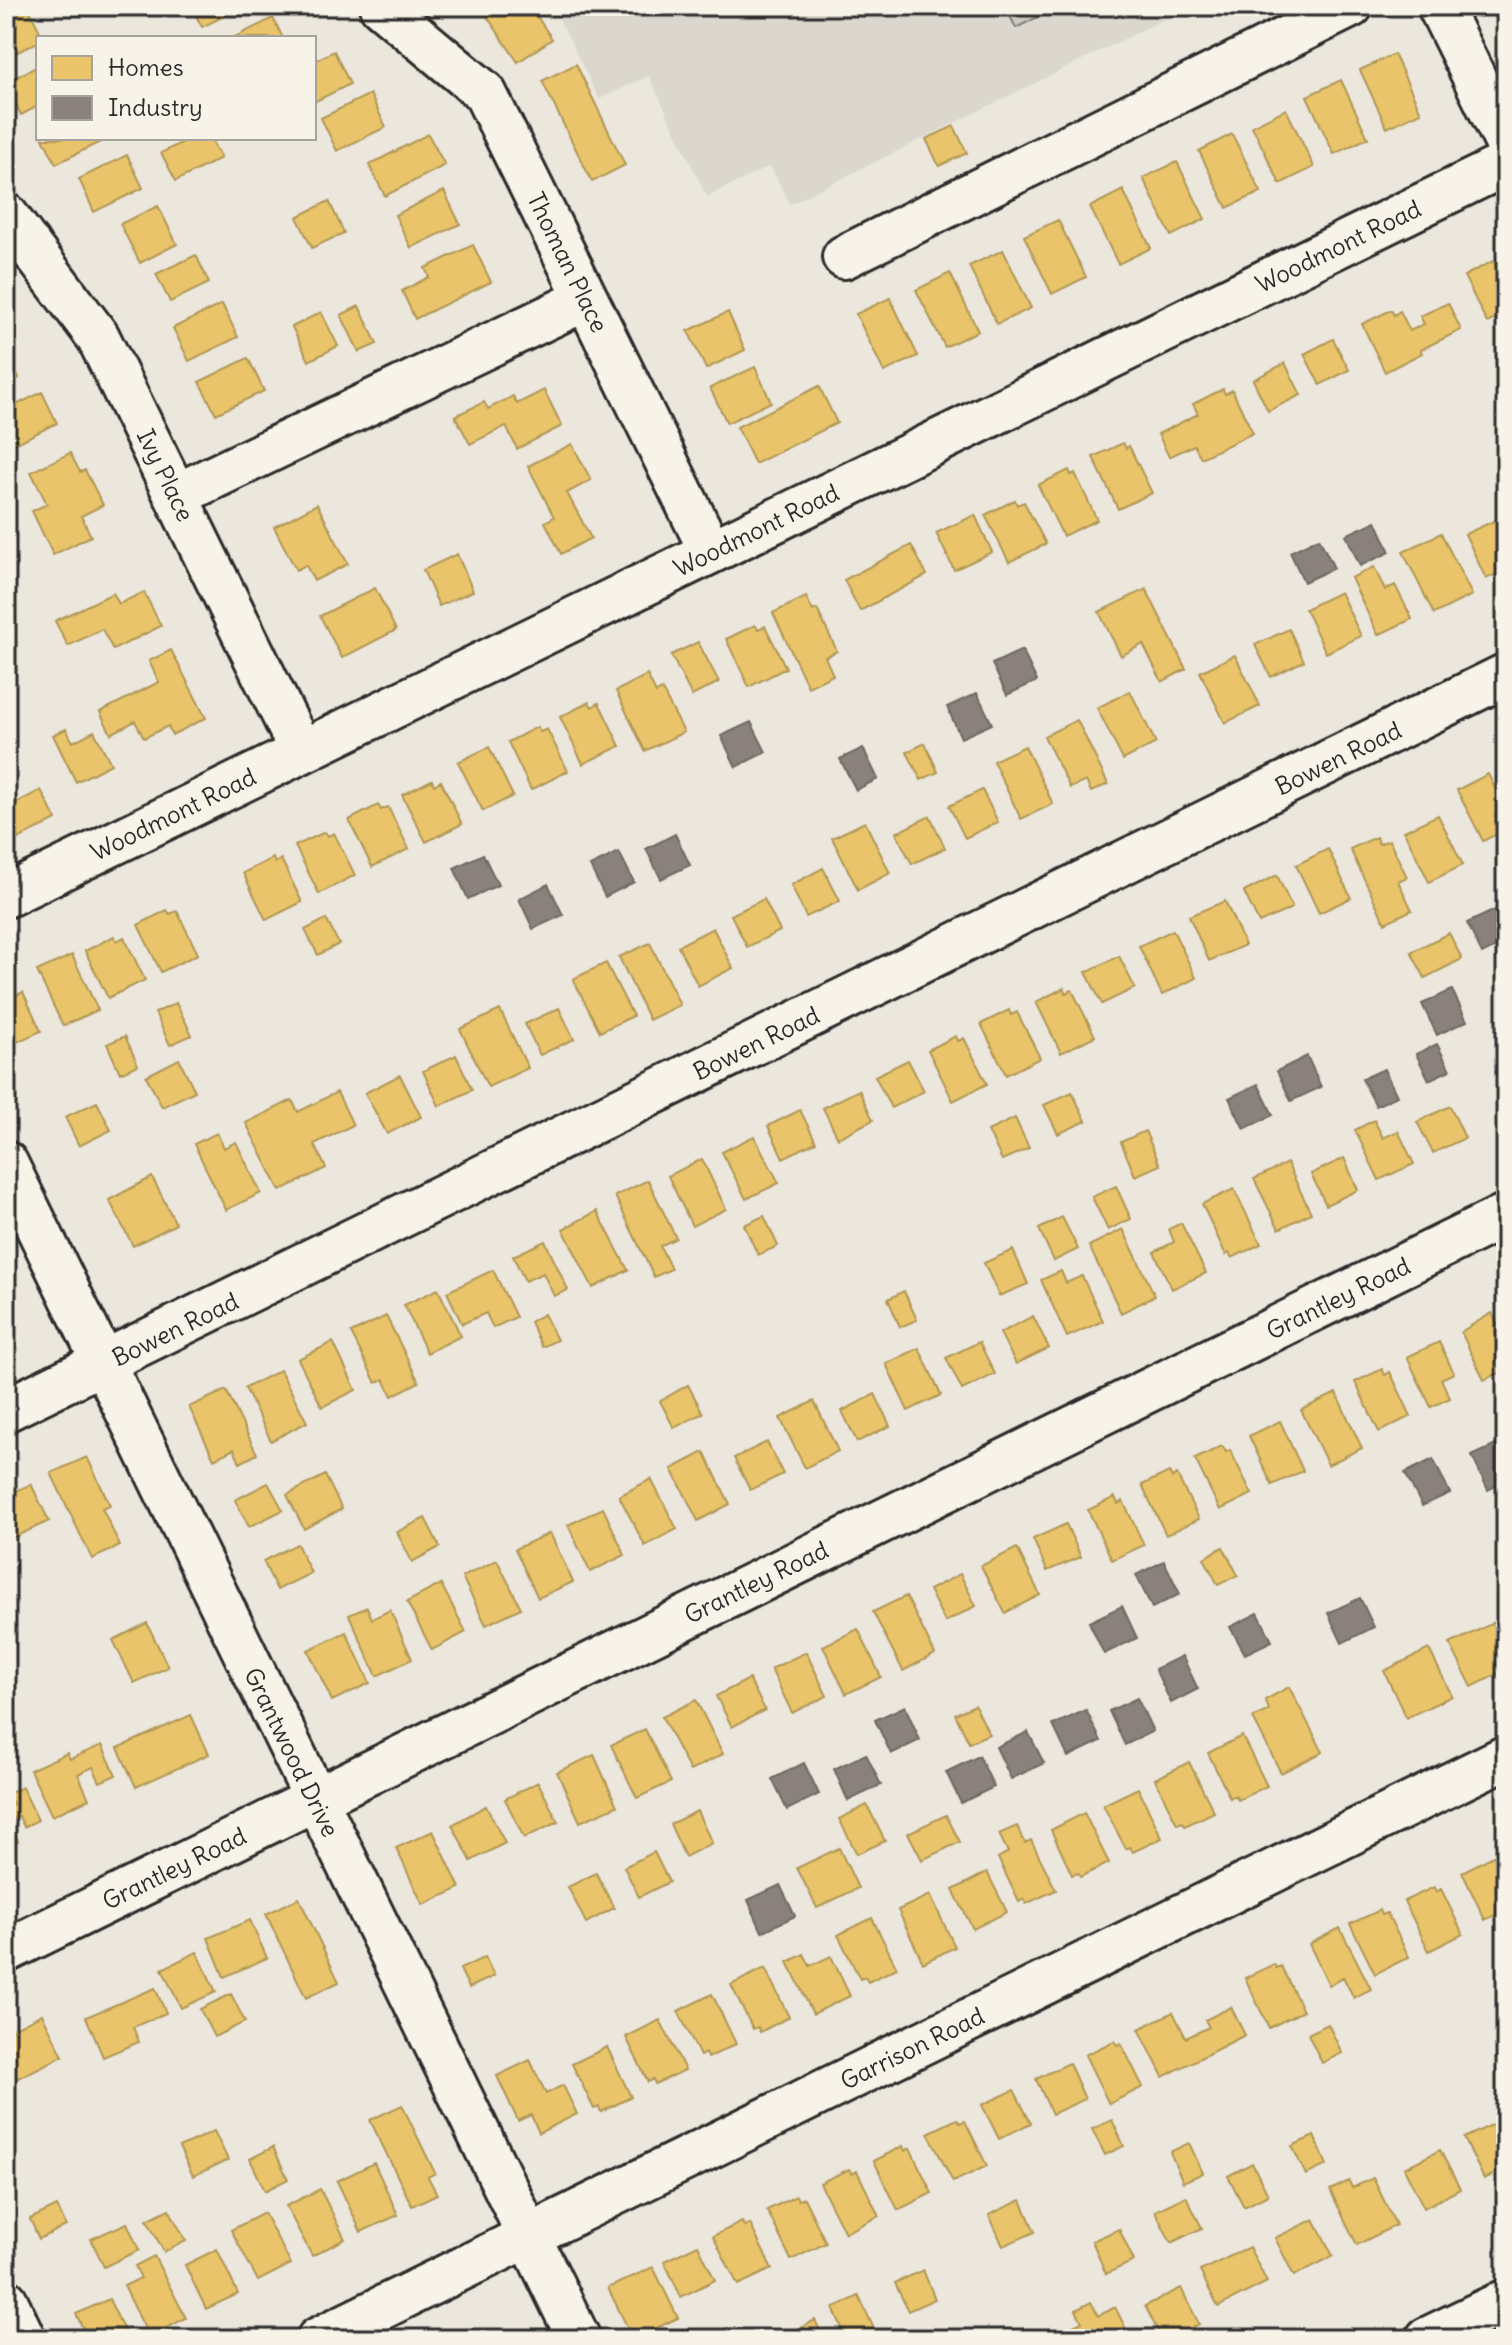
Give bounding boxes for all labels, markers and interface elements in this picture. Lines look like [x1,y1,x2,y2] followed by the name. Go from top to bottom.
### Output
[36,36,316,140] legend
[108,52,184,82] text: Homes
[108,92,203,122] text: Industry
[521,187,615,337] street label: Thoman Place
[1250,193,1426,299] street label: Woodmont Road
[131,424,201,526] street label: Ivy Place
[668,477,844,583] street label: Woodmont Road
[1270,715,1406,801] street label: Bowen Road
[85,761,261,867] street label: Woodmont Road
[688,1000,824,1086] street label: Bowen Road
[1261,1250,1415,1346] street label: Grantley Road
[107,1286,243,1372] street label: Bowen Road
[679,1534,833,1630] street label: Grantley Road
[238,1662,346,1842] street label: Grantwood Drive
[97,1820,251,1916] street label: Grantley Road
[835,2000,989,2096] street label: Garrison Road

